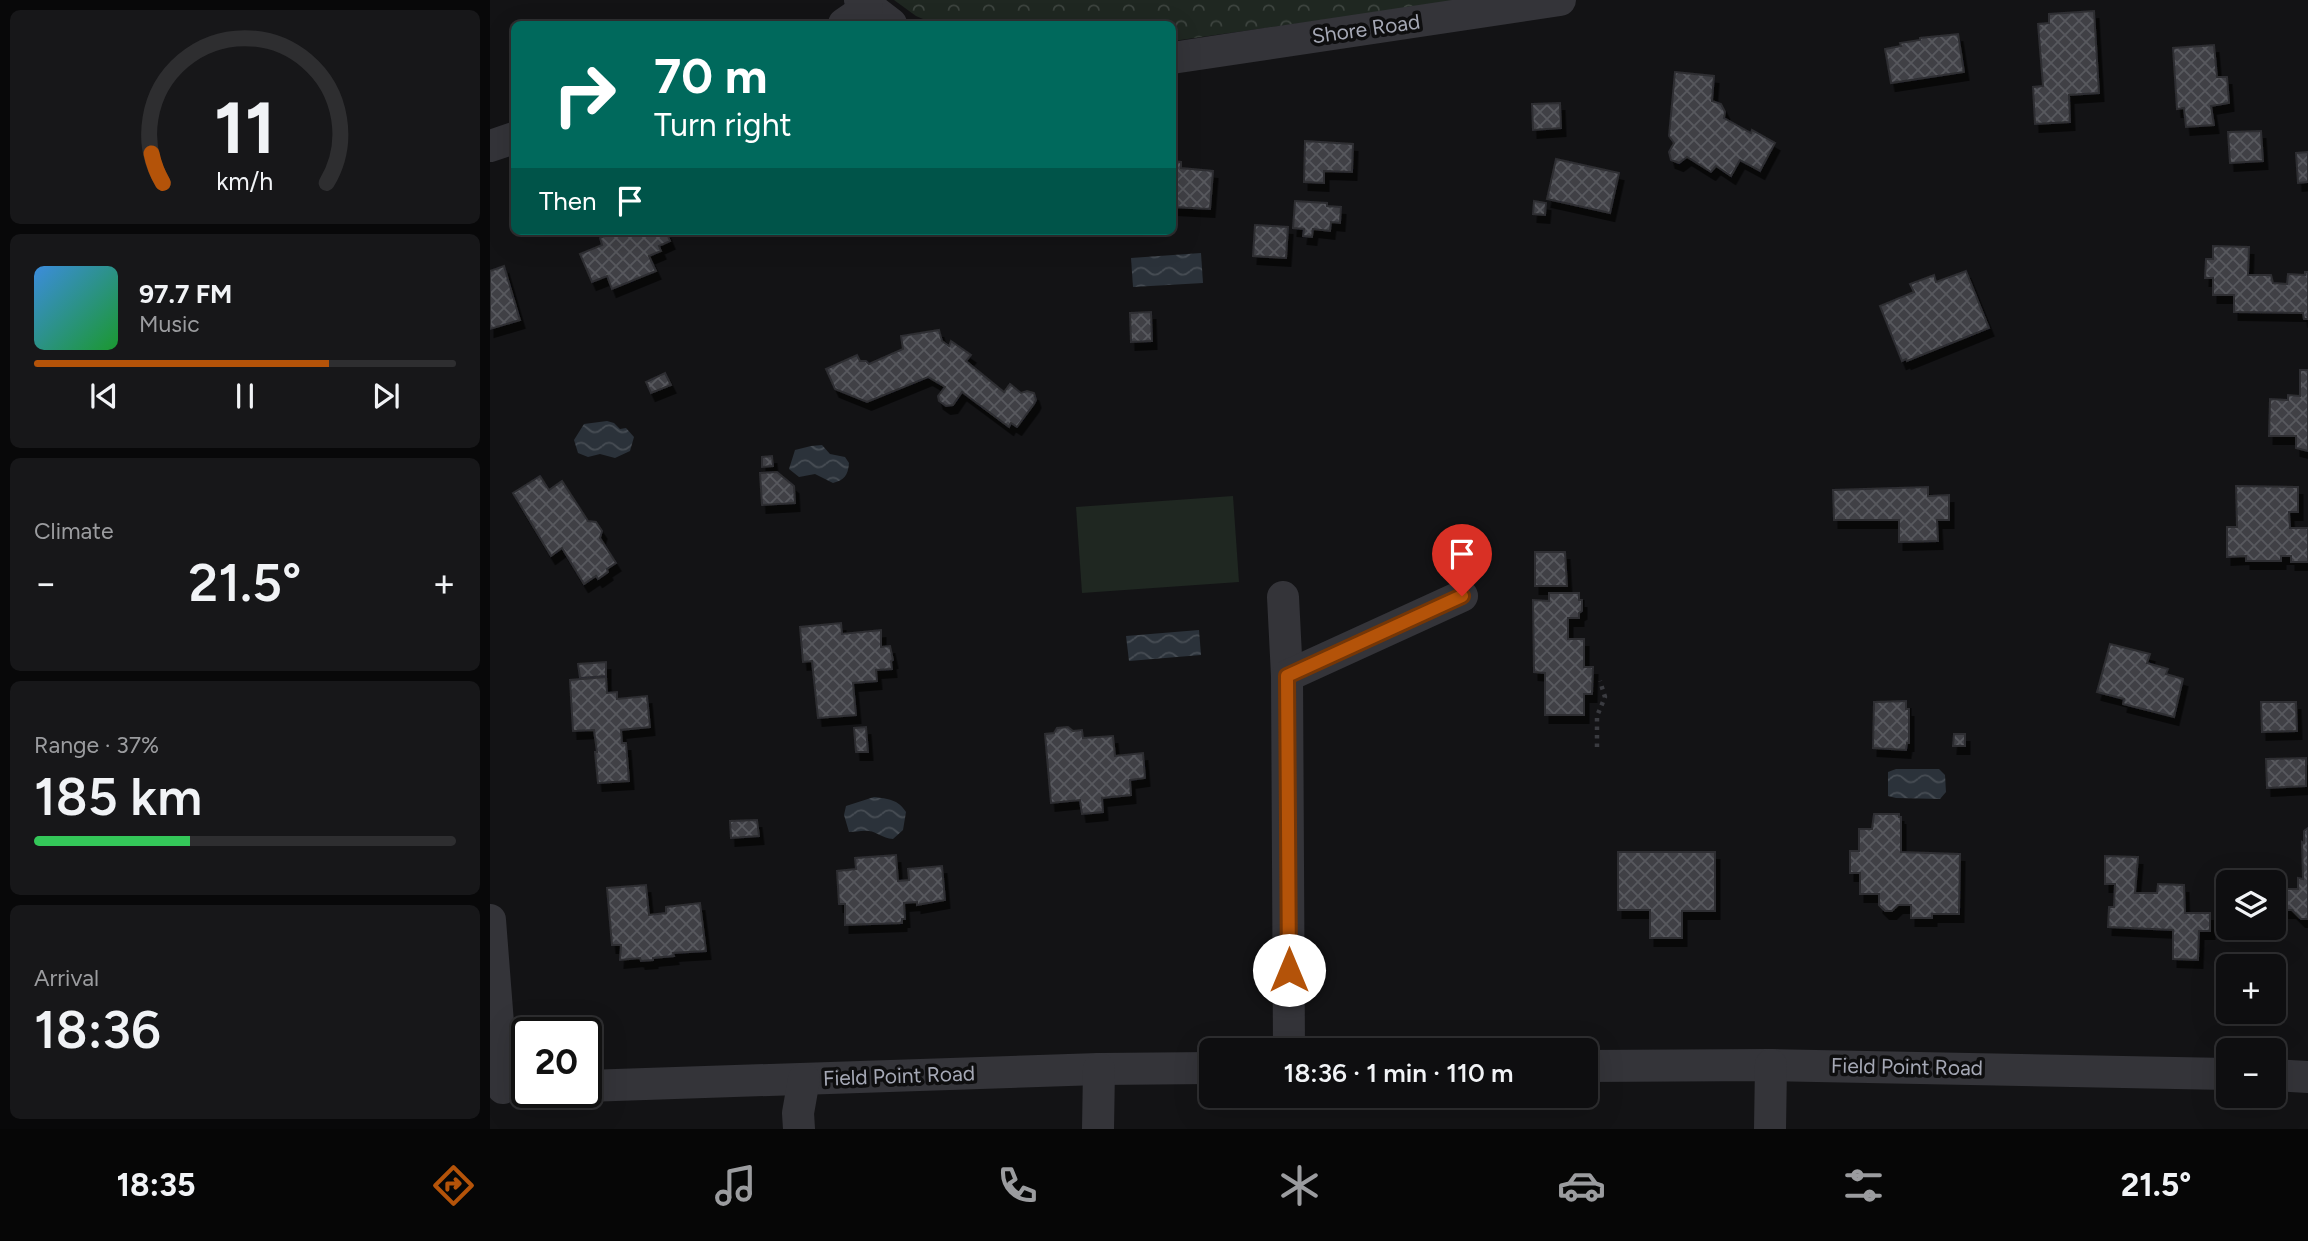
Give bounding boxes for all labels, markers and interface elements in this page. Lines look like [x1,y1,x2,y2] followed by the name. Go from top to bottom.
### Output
[1310,9,1422,48] street label: Shore Road
[654,46,767,105] text: 70 m
[539,49,630,140] icon: right
[214,84,276,171] text: 11
[654,106,792,144] text: Turn right
[216,166,274,196] text: km/h
[611,182,649,220] icon: arrive
[539,185,597,217] text: Then
[139,278,232,310] text: 97.7 FM
[139,310,200,338] text: Music
[85,377,123,415] icon: previous
[226,377,264,415] icon: pause
[367,377,405,415] icon: next
[34,517,113,545] text: Climate
[1432,524,1492,596] pin
[1443,535,1481,573] icon: arrive
[188,552,302,614] text: 21.5°
[34,560,58,606] text: −
[432,560,456,606] text: +
[34,731,159,759] text: Range · 37%
[34,766,202,828] text: 185 km
[2216,870,2286,1108] map controls
[2216,870,2286,940] button: layers
[1252,933,1326,1007] position arrow
[2216,954,2286,1024] button: +
[34,964,99,992] text: Arrival
[34,999,161,1061] text: 18:36
[511,1017,602,1108] speed limit sign: 20
[2216,1038,2286,1108] button: −
[1831,1053,1983,1080] street label: Field Point Road
[1284,1057,1513,1089] text: 18:36 · 1 min · 110 m
[823,1060,975,1091] street label: Field Point Road
[429,1161,478,1210] icon: directions
[711,1161,760,1210] icon: music
[993,1161,1042,1210] icon: phone
[1275,1161,1324,1210] icon: climate
[1557,1161,1606,1210] icon: car
[1839,1161,1888,1210] icon: filters
[117,1166,196,1204] text: 18:35
[2121,1166,2191,1204] text: 21.5°

